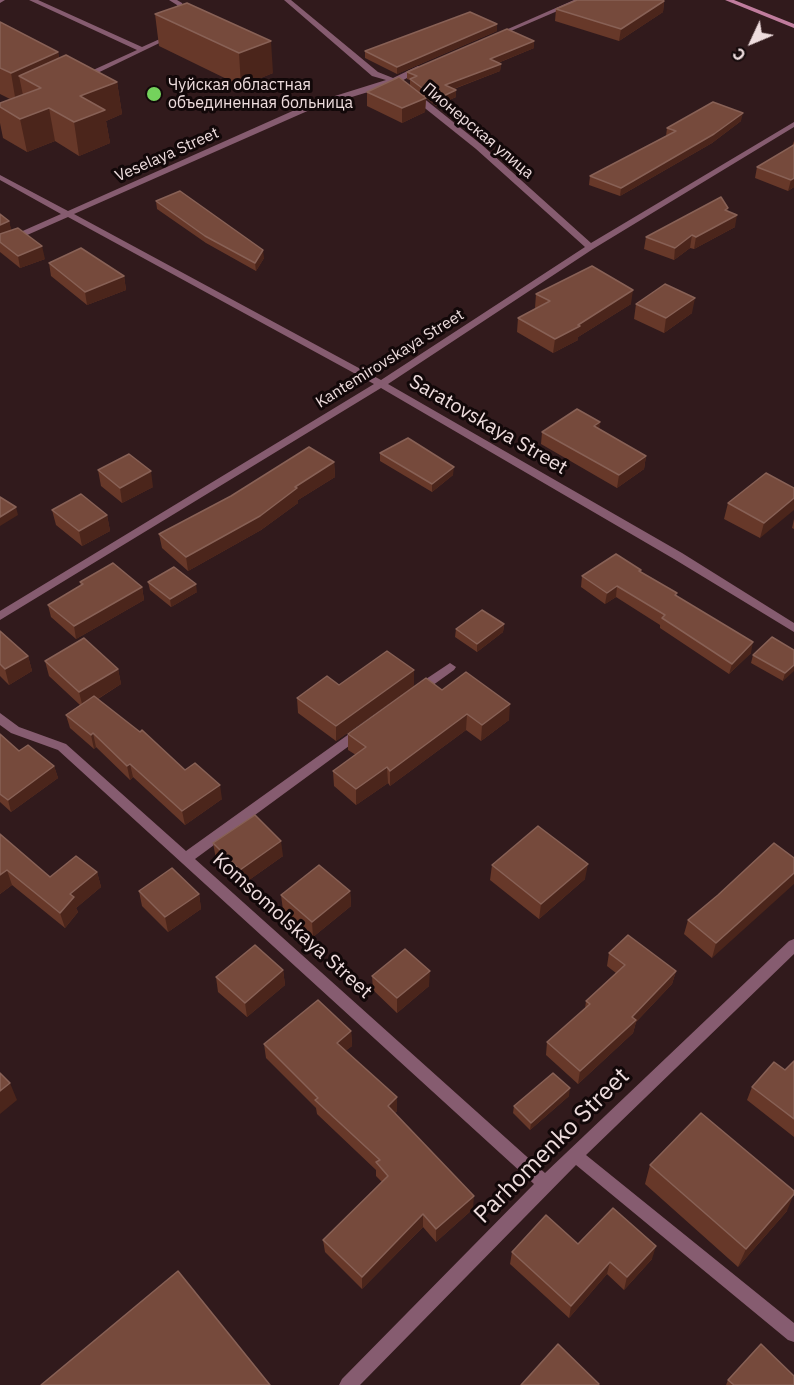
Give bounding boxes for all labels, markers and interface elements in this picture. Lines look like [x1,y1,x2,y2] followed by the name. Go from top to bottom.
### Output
[722,12,782,72] north arrow
[728,44,750,65] text: С
[168,75,353,113] place label: Чуйская областная объединенная больница
[419,79,537,183] street label: Пионерская улица
[145,85,163,103] marker: Чуйская областная объединенная больница
[112,124,222,186] street label: Veselaya Street
[312,306,468,412] street label: Kantemirovskaya Street
[405,370,571,480] street label: Saratovskaya Street
[207,848,377,1004] street label: Komsomolskaya Street
[468,1062,636,1230] street label: Parhomenko Street

